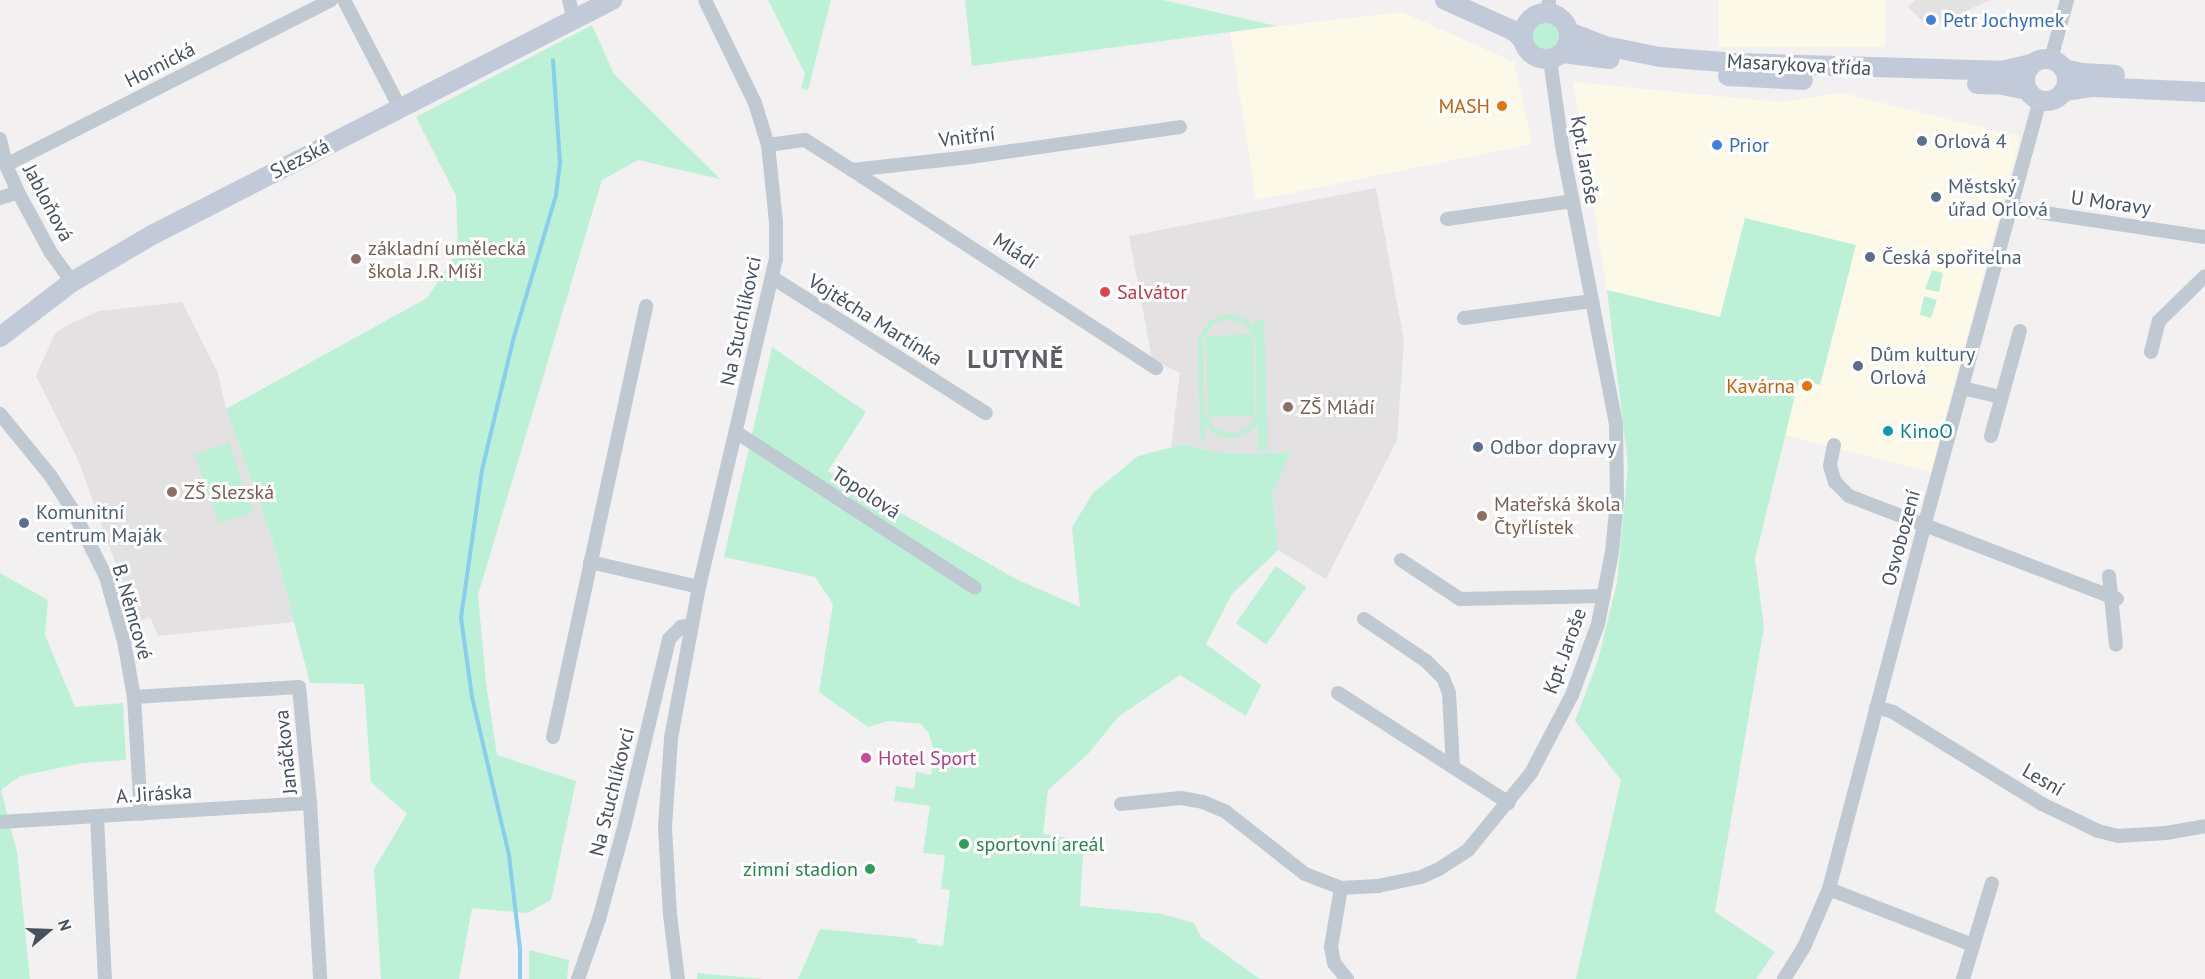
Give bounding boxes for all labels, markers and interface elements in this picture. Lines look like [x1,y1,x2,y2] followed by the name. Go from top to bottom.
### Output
[1943,8,2064,32] place label: Petr Jochymek
[1924,13,1938,27] marker: Petr Jochymek
[121,37,199,93] street label: Hornická
[1726,49,1872,81] street label: Masarykova třída
[1438,94,1490,118] place label: MASH
[1495,99,1509,113] marker: MASH
[1565,113,1605,207] street label: Kpt. Jaroše
[937,122,997,152] street label: Vnitřní
[1934,129,2007,153] place label: Orlová 4
[1729,133,1769,157] place label: Prior
[266,134,334,184] street label: Slezská
[1915,134,1929,148] marker: Orlová 4
[1710,138,1724,152] marker: Prior
[18,160,78,246] street label: Jabloňová
[1948,174,2048,221] place label: Městský úřad Orlová
[2069,185,2153,221] street label: U Moravy
[1929,190,1943,204] marker: Městský úřad Orlová
[988,228,1042,274] street label: Mládí
[368,236,526,283] place label: základní umělecká škola J.R. Míši
[1882,245,2022,269] place label: Česká spořitelna
[1863,250,1877,264] marker: Česká spořitelna
[349,252,363,266] marker: základní umělecká škola J.R. Míši
[716,254,766,388] street label: Na Stuchlíkovci
[803,269,947,371] street label: Vojtěcha Martínka
[1117,280,1187,304] place label: Salvátor
[1098,285,1112,299] marker: Salvátor
[1870,342,1975,389] place label: Dům kultury Orlová
[967,343,1065,375] district label: LUTYNĚ
[1851,359,1865,373] marker: Dům kultury Orlová
[1726,374,1795,398] place label: Kavárna
[1800,379,1814,393] marker: Kavárna
[1300,395,1375,419] place label: ZŠ Mládí
[1281,400,1295,414] marker: ZŠ Mládí
[1900,419,1953,443] place label: KinoO
[1881,424,1895,438] marker: KinoO
[1490,435,1616,459] place label: Odbor dopravy
[1471,440,1485,454] marker: Odbor dopravy
[827,462,905,524] street label: Topolová
[184,480,274,504] place label: ZŠ Slezská
[165,485,179,499] marker: ZŠ Slezská
[1877,487,1925,589] street label: Osvobození
[1494,492,1621,539] place label: Mateřská škola Čtyřlístek
[36,500,162,547] place label: Komunitní centrum Maják
[1475,509,1489,523] marker: Mateřská škola Čtyřlístek
[17,516,31,530] marker: Komunitní centrum Maják
[107,561,157,663] street label: B. Němcové
[1538,604,1592,698] street label: Kpt. Jaroše
[270,708,302,796] street label: Janáčkova
[584,725,640,859] street label: Na Stuchlíkovci
[878,746,976,770] place label: Hotel Sport
[859,751,873,765] marker: Hotel Sport
[2018,759,2068,801] street label: Lesní
[114,779,194,809] street label: A. Jiráska
[976,832,1104,856] place label: sportovní areál
[957,837,971,851] marker: sportovní areál
[743,857,858,881] place label: zimní stadion
[863,862,877,876] marker: zimní stadion
[18,901,78,961] north arrow
[54,917,76,933] text: N

